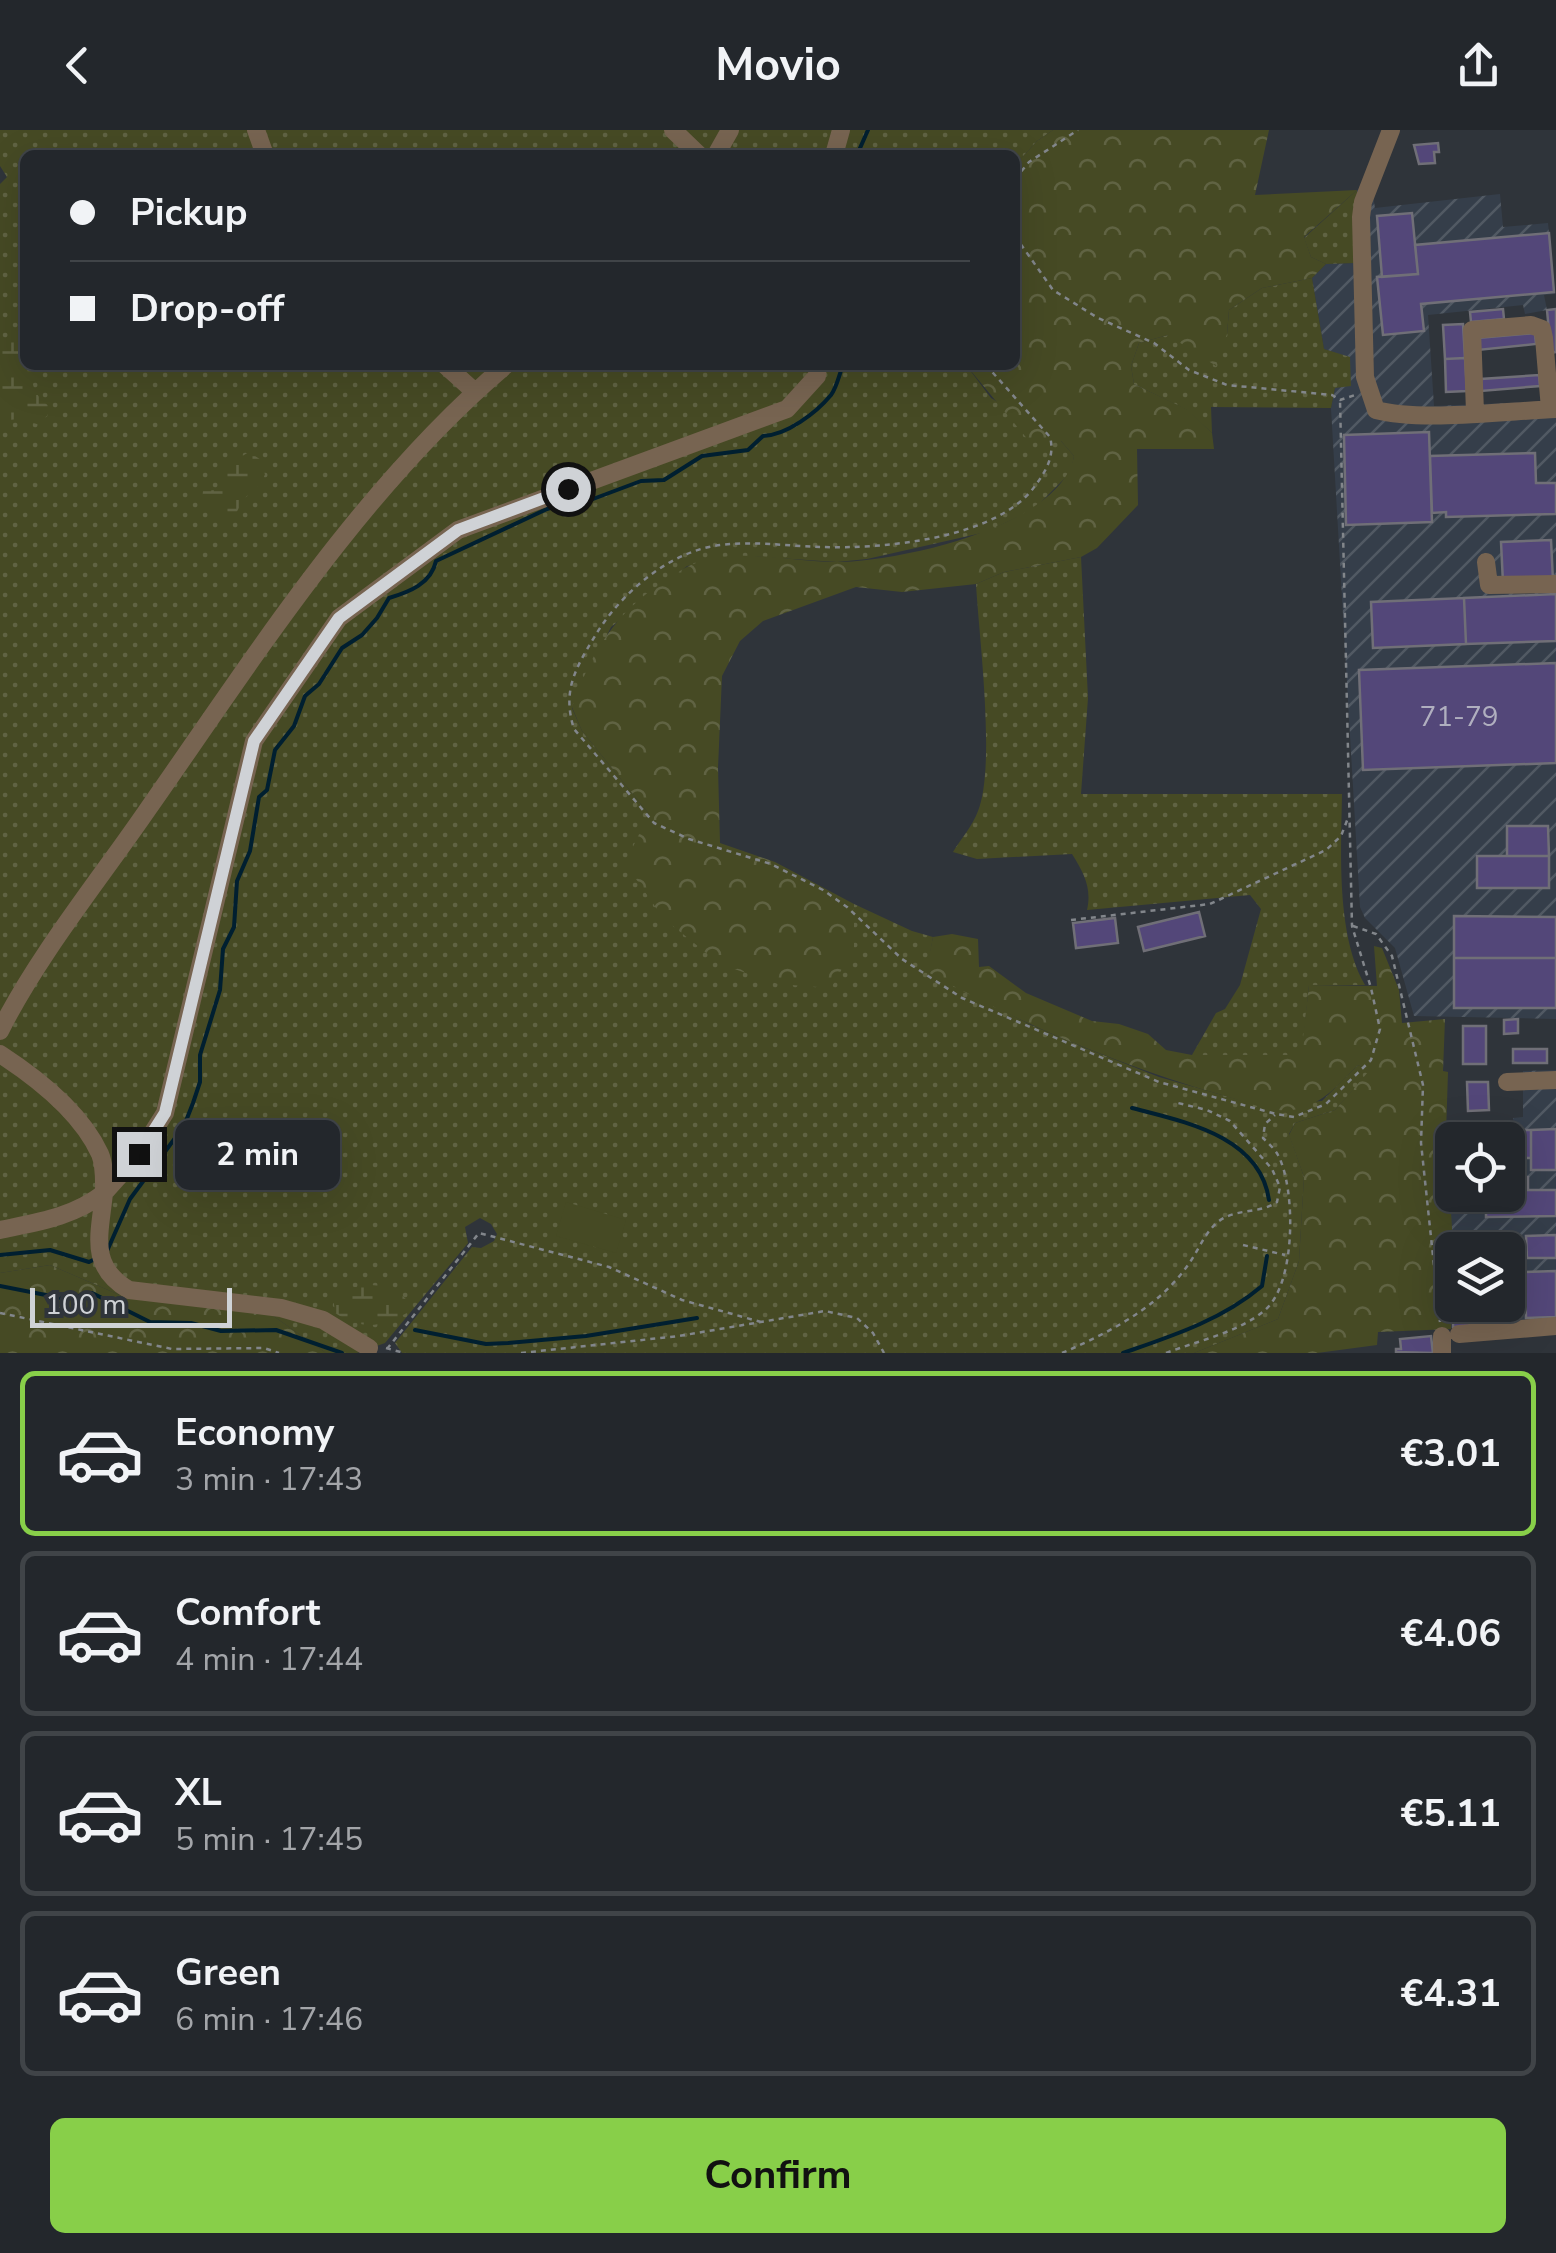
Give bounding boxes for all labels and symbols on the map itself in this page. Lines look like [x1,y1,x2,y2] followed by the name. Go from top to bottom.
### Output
[546,467,591,512] route start
[1419,698,1499,736] house number: 71-79
[174,1119,339,1189] callout: 2 min
[117,1132,162,1177] route end
[30,1283,232,1328] scale bar

